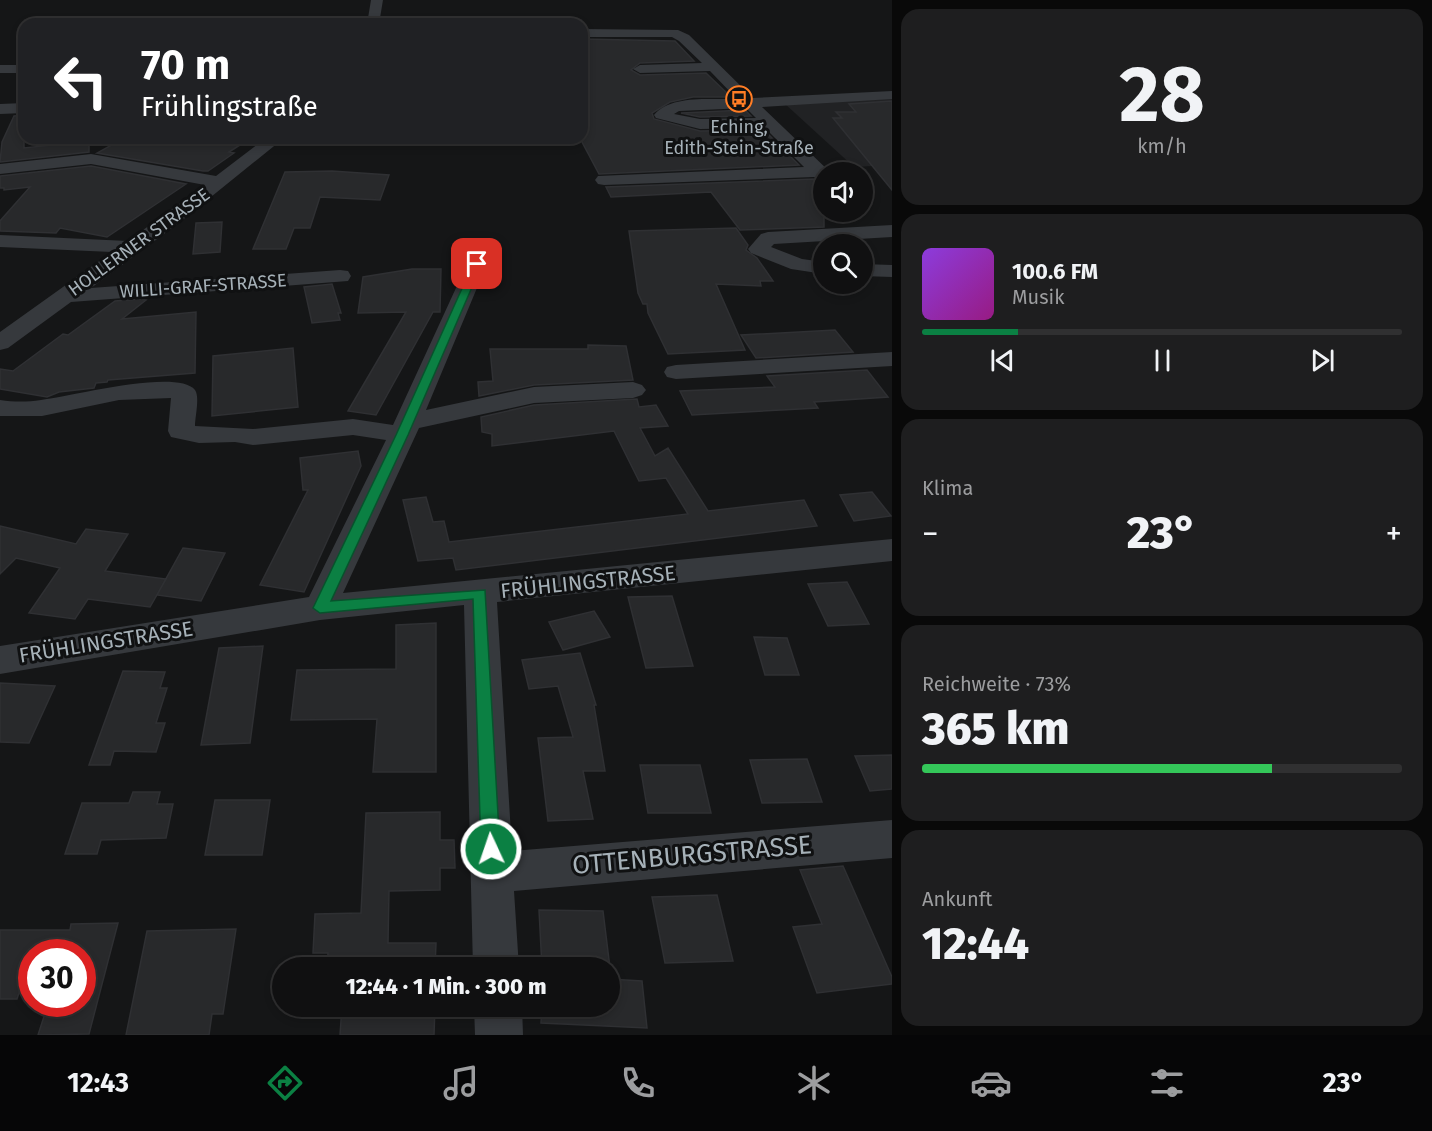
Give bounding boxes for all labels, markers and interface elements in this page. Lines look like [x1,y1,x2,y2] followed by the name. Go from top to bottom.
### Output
[141,40,230,90] text: 70 m
[42,42,120,120] icon: left
[1119,48,1205,142] text: 28
[724,84,754,114] bus stop icon: Eching, Edith-Stein-Straße
[141,91,318,123] text: Frühlingstraße
[664,116,814,159] place label: Eching, Edith-Stein-Straße
[1137,134,1187,158] text: km/h
[813,162,873,294] map controls
[813,162,873,222] button: sound
[64,183,214,301] street label: HOLLERNER STRASSE
[813,234,873,294] button: search
[451,238,502,289] pin
[460,247,493,280] icon: arrive
[1012,258,1098,285] text: 100.6 FM
[119,269,287,303] street label: WILLI-GRAF-STRASSE
[1012,285,1064,309] text: Musik
[986,344,1019,377] icon: previous
[1146,344,1179,377] icon: pause
[1306,344,1339,377] icon: next
[922,476,973,500] text: Klima
[1127,506,1197,560] text: 23°
[922,514,939,554] text: −
[1386,514,1402,554] text: +
[499,560,677,604] street label: FRÜHLINGSTRASSE
[17,615,195,669] street label: FRÜHLINGSTRASSE
[922,672,1071,696] text: Reichweite · 73%
[922,702,1069,756] text: 365 km
[459,817,523,881] position arrow
[571,829,813,881] street label: OTTENBURGSTRASSE
[922,887,993,911] text: Ankunft
[922,917,1029,971] text: 12:44
[18,939,96,1017] speed limit sign: 30
[345,973,547,1000] text: 12:44 · 1 Min. · 300 m
[264,1062,306,1104] icon: directions
[440,1062,482,1104] icon: music
[617,1062,659,1104] icon: phone
[793,1062,835,1104] icon: climate
[970,1062,1012,1104] icon: car
[1146,1062,1188,1104] icon: filters
[67,1067,129,1099] text: 12:43
[1323,1067,1365,1099] text: 23°

